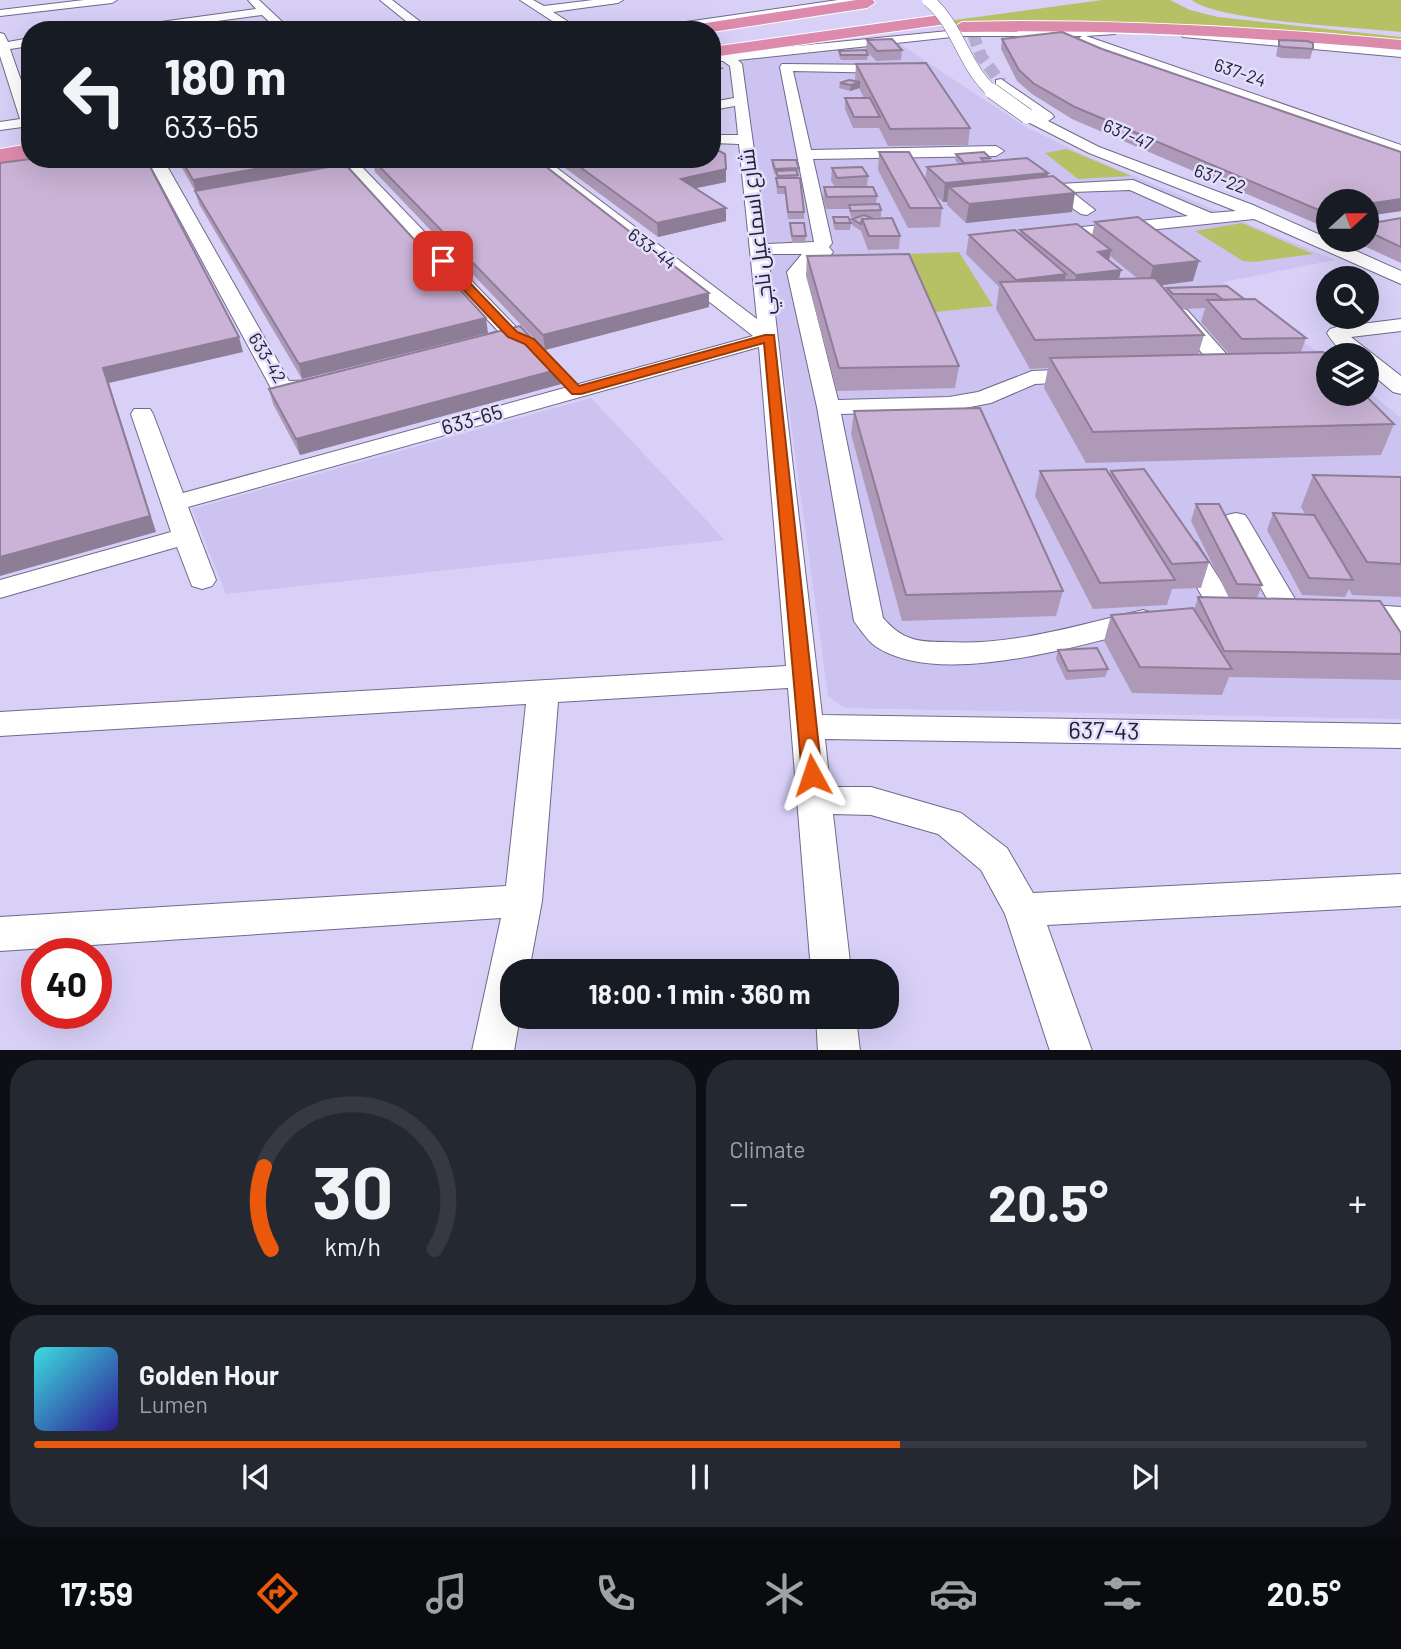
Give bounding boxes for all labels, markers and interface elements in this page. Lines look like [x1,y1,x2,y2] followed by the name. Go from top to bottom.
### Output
[164,46,287,105] text: 180 m
[49,49,140,140] icon: left
[1211,53,1269,91] street label: 637-24
[164,106,259,144] text: 633-65
[1100,114,1157,155] street label: 637-47
[733,147,783,317] street label: شارع اسماعيل ناجي
[1191,159,1249,198] street label: 637-22
[1316,189,1379,252] north arrow
[1316,189,1379,406] map controls
[624,223,681,273] street label: 633-44
[413,231,473,291] pin
[424,242,462,280] icon: arrive
[1316,266,1379,329] button: search
[244,328,291,386] street label: 633-42
[1316,343,1379,406] button: layers
[438,398,505,439] street label: 633-65
[1068,714,1140,745] street label: 637-43
[775,738,849,812] position arrow
[21,938,112,1029] speed limit sign: 40
[588,978,811,1009] text: 18:00 · 1 min · 360 m
[730,1135,806,1163] text: Climate
[312,1146,393,1234] text: 30
[988,1170,1108,1232] text: 20.5°
[730,1179,749,1225] text: −
[1348,1179,1367,1225] text: +
[324,1230,381,1260] text: km/h
[139,1359,279,1390] text: Golden Hour
[139,1390,208,1418] text: Lumen
[237,1458,275,1496] icon: previous
[681,1458,719,1496] icon: pause
[1126,1458,1164,1496] icon: next
[253,1569,302,1618] icon: directions
[422,1569,471,1618] icon: music
[591,1569,640,1618] icon: phone
[760,1569,809,1618] icon: climate
[929,1569,978,1618] icon: car
[1098,1569,1147,1618] icon: filters
[60,1574,133,1612] text: 17:59
[1267,1574,1341,1612] text: 20.5°

